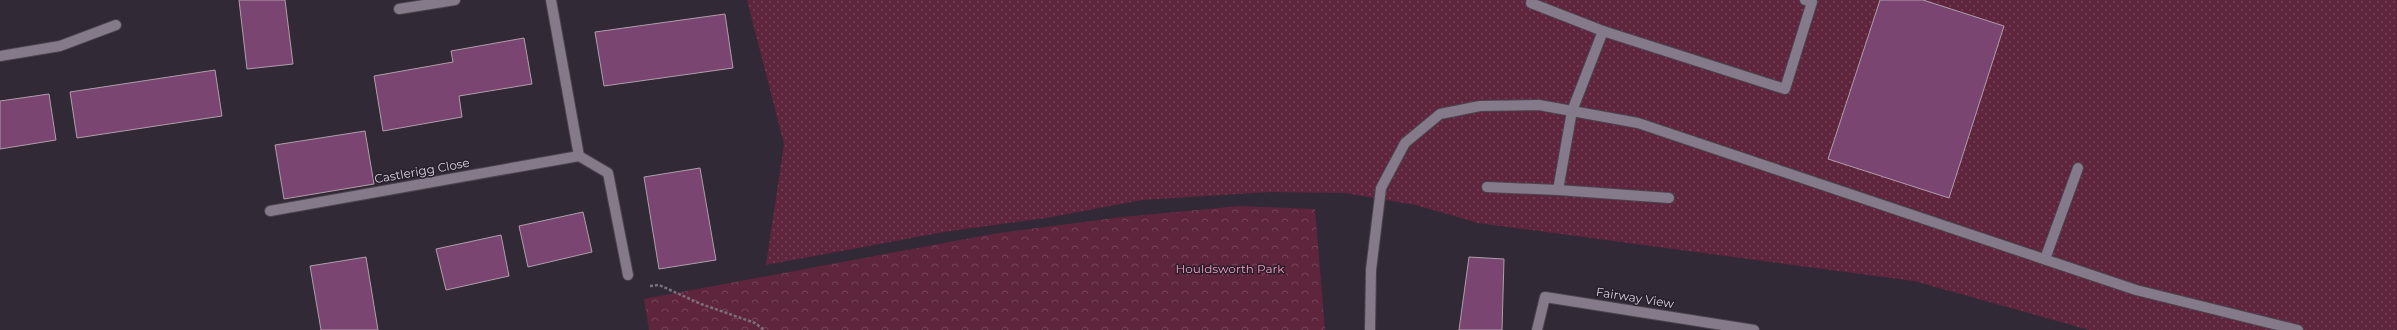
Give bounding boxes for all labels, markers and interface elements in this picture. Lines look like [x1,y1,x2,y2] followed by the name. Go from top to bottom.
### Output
[373,155,471,186] street label: Castlerigg Close
[1176,261,1285,276] park label: Houldsworth Park
[1595,284,1675,311] street label: Fairway View

